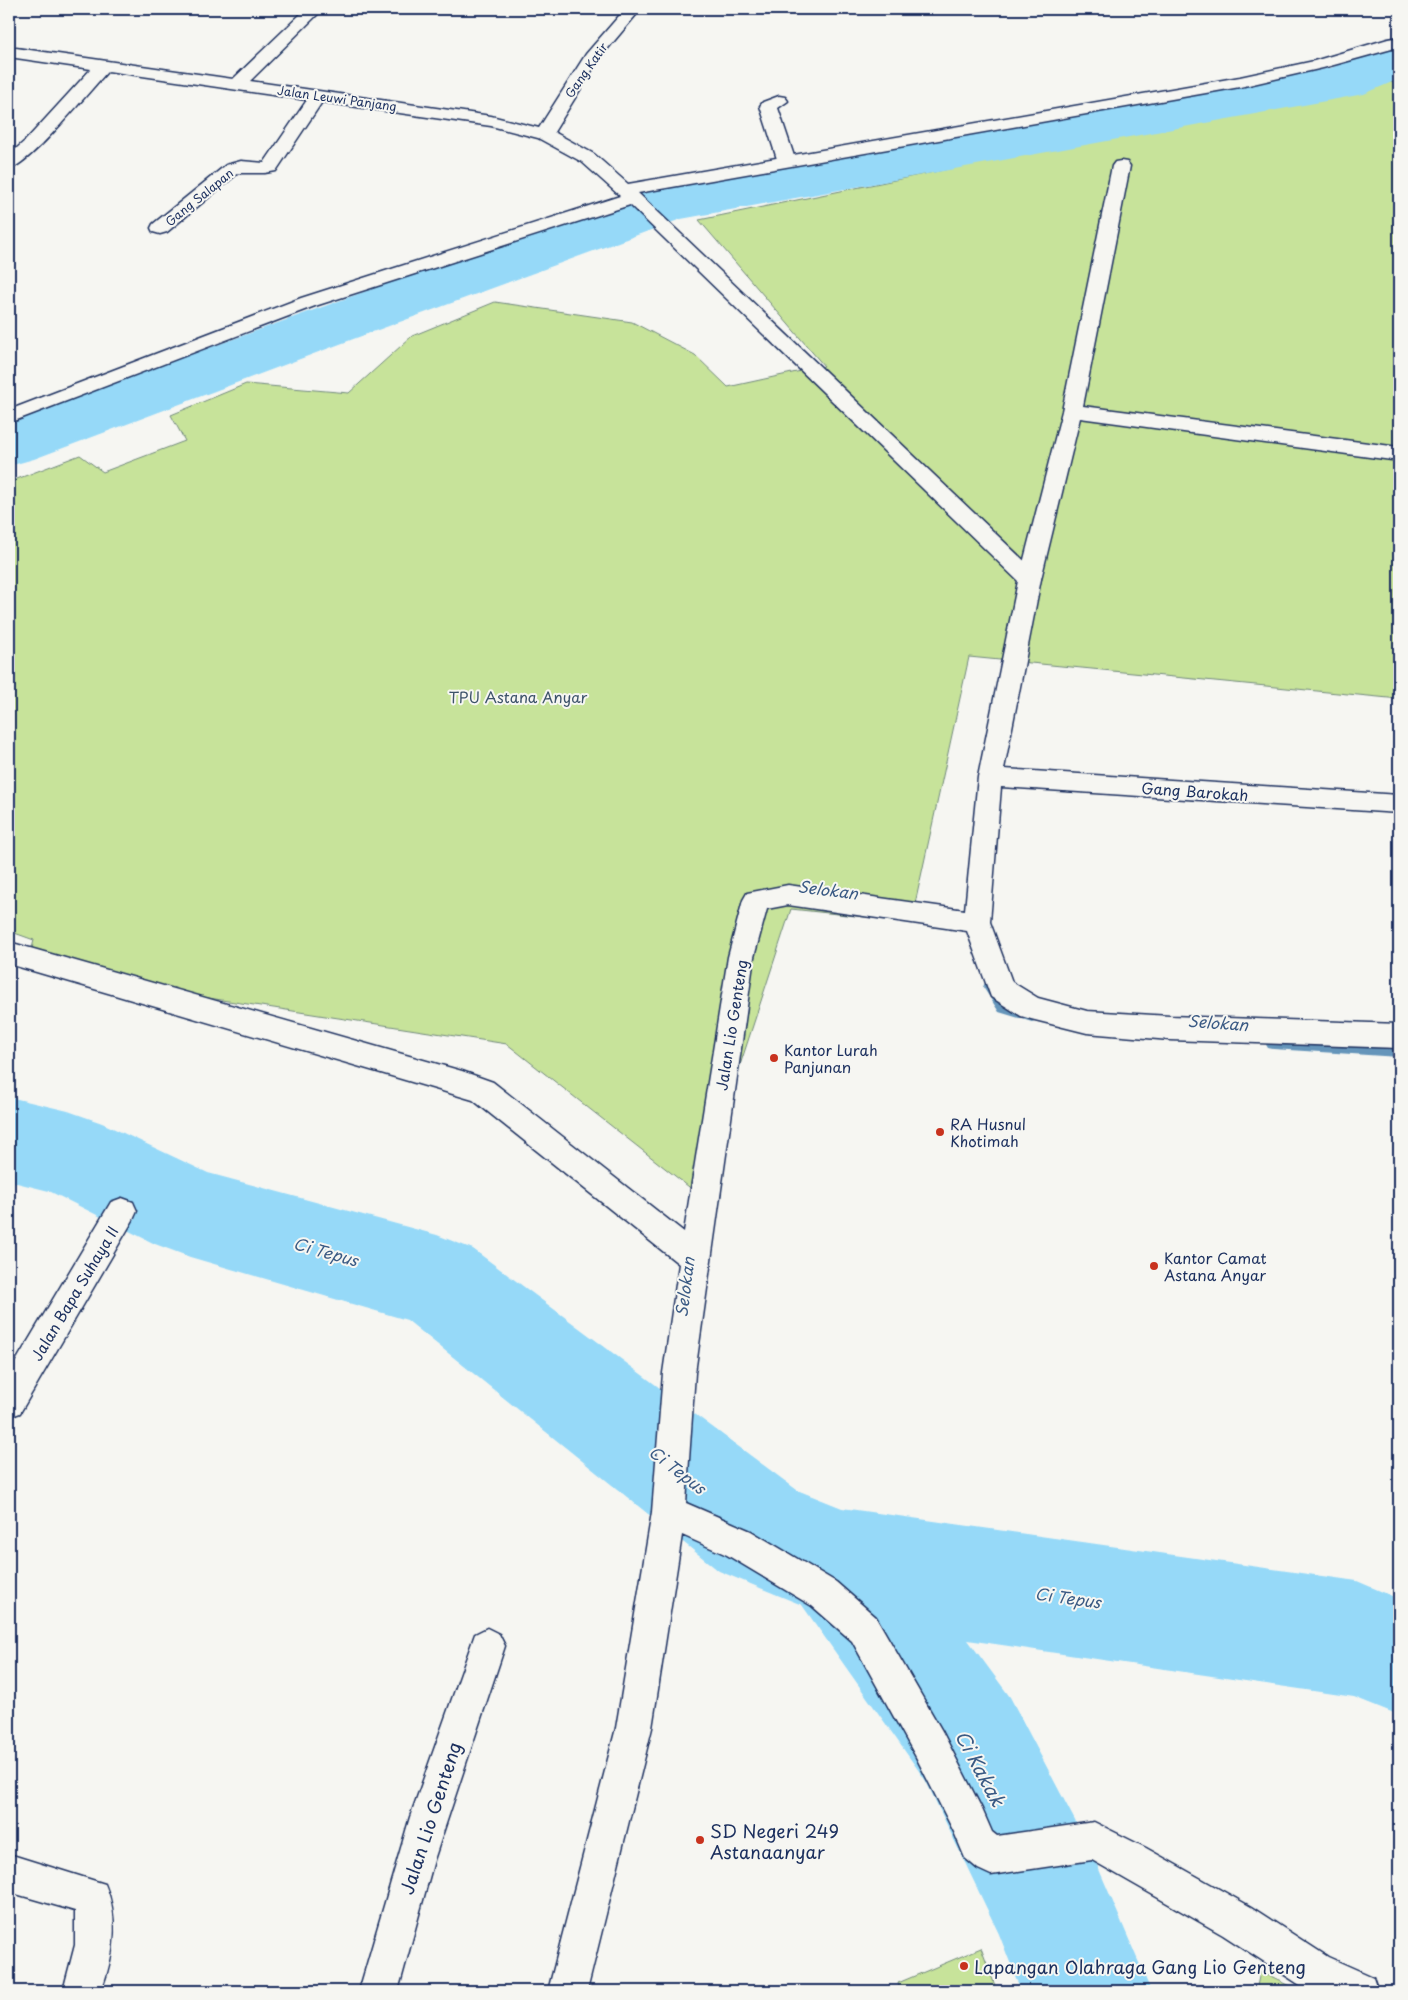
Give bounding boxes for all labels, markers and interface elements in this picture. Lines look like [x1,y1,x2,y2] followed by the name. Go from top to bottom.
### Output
[560,38,612,101] street label: Gang Katir
[276,81,398,115] street label: Jalan Leuwi Panjang
[161,164,237,230] street label: Gang Salapan
[449,685,588,708] park label: TPU Astana Anyar
[1141,776,1249,806] street label: Gang Barokah
[797,873,861,905] water label: Selokan
[709,958,753,1092] street label: Jalan Lio Genteng
[1187,1008,1250,1036] water label: Selokan
[784,1038,878,1078] place label: Kantor Lurah Panjunan
[768,1052,780,1064] marker: Kantor Lurah Panjunan
[950,1112,1026,1152] place label: RA Husnul Khotimah
[934,1126,946,1138] marker: RA Husnul Khotimah
[25,1221,123,1365] street label: Jalan Bapa Suhaya II
[291,1230,363,1272] water label: Ci Tepus
[1164,1246,1267,1286] place label: Kantor Camat Astana Anyar
[668,1254,700,1318] water label: Selokan
[1148,1260,1160,1272] marker: Kantor Camat Astana Anyar
[645,1439,713,1500] water label: Ci Tepus
[1034,1581,1104,1614] water label: Ci Tepus
[949,1725,1013,1812] water label: Ci Kakak
[393,1738,467,1898] street label: Jalan Lio Genteng
[710,1817,839,1865] place label: SD Negeri 249 Astanaanyar
[694,1834,706,1846] marker: SD Negeri 249 Astanaanyar
[974,1953,1306,1980] place label: Lapangan Olahraga Gang Lio Genteng
[958,1960,970,1972] marker: Lapangan Olahraga Gang Lio Genteng

